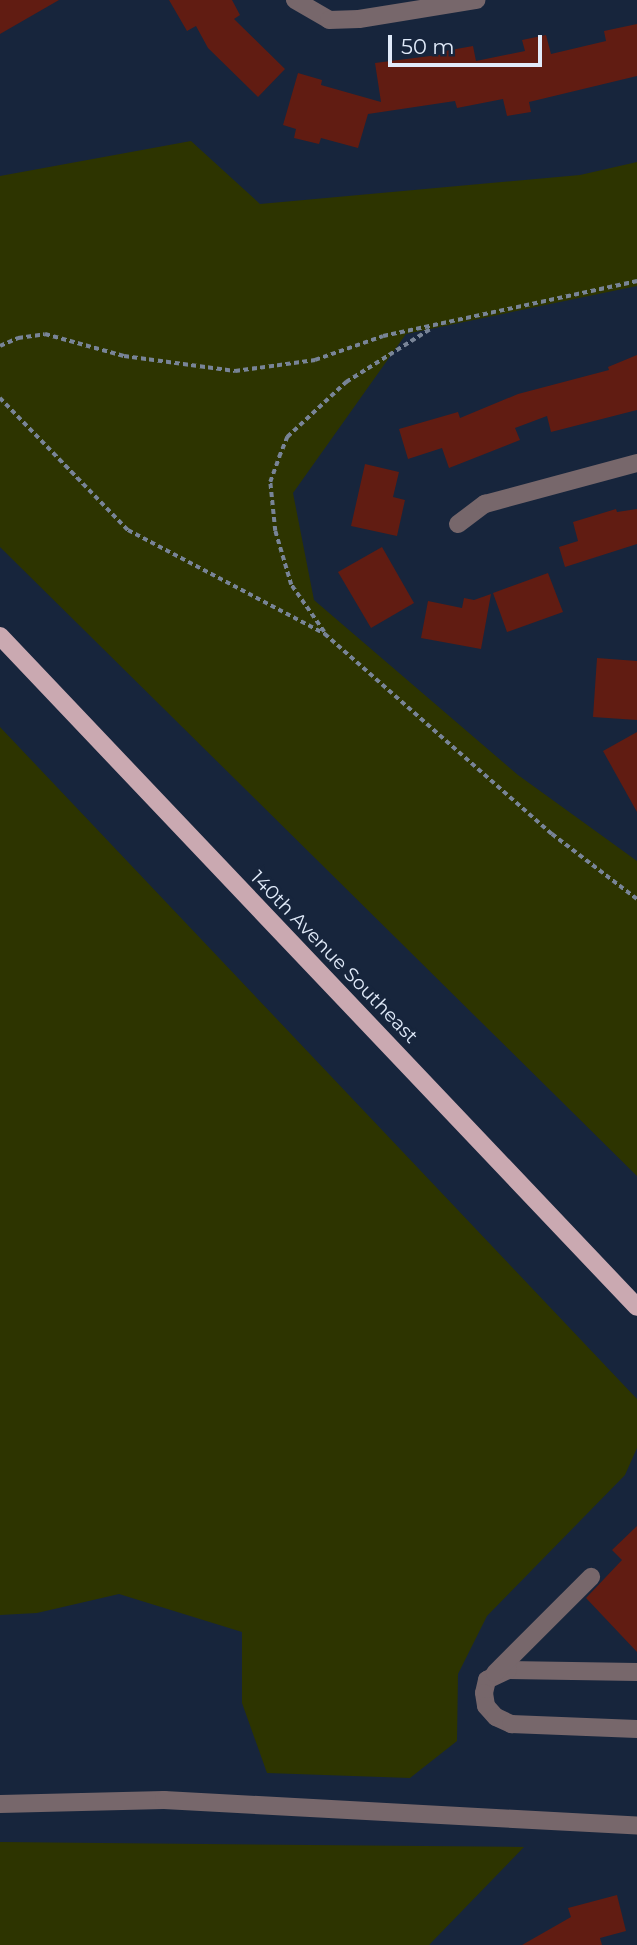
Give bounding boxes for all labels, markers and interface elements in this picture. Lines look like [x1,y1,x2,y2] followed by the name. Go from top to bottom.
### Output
[392,21,546,65] scale bar
[401,34,455,59] text: 50 m
[246,866,422,1048] street label: 140th Avenue Southeast

